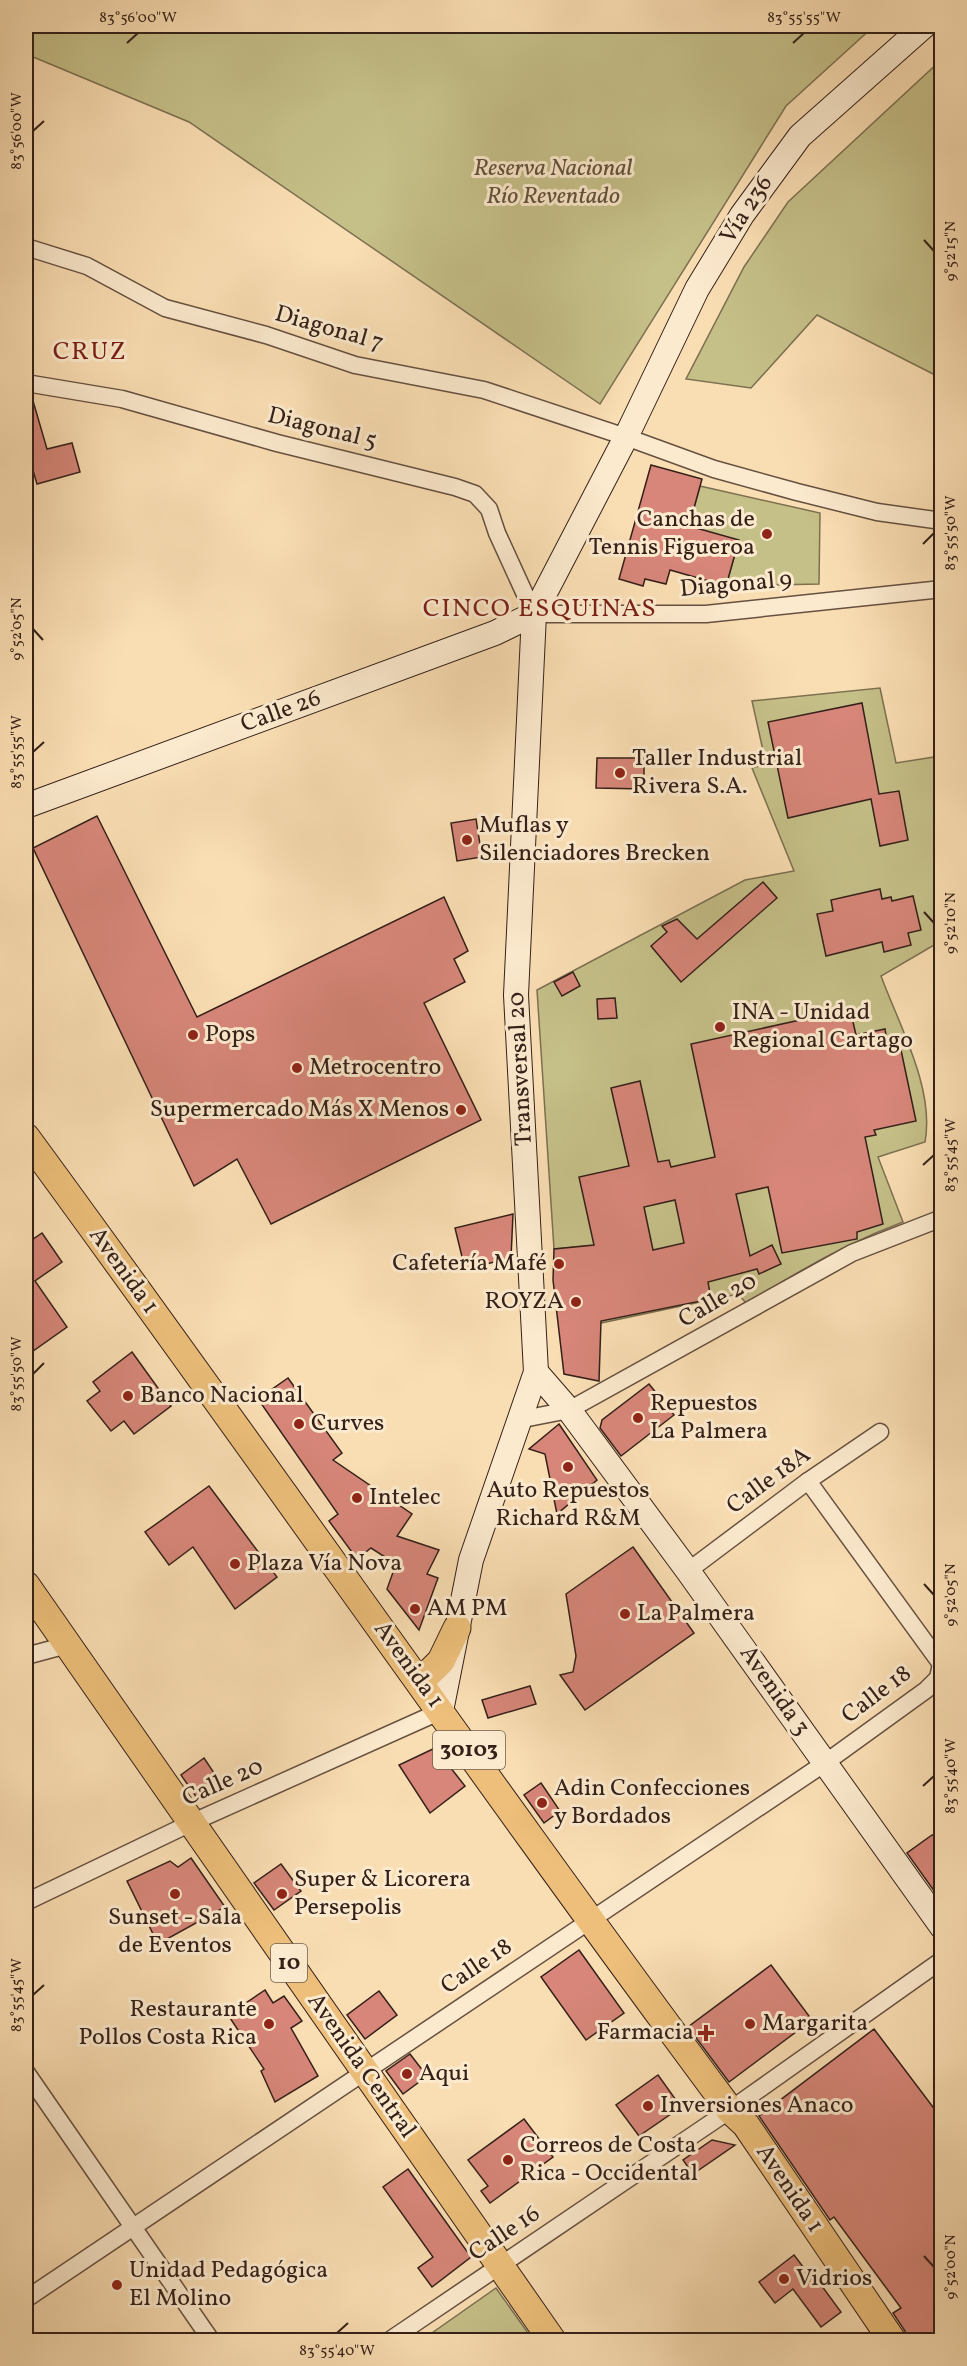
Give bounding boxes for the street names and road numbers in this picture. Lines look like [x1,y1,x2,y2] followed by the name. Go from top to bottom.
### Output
[712,169,782,251] street label: Vía 236
[271,297,387,361] street label: Diagonal 7
[264,399,380,459] street label: Diagonal 5
[679,563,793,607] street label: Diagonal 9
[236,682,326,742] street label: Calle 26
[500,991,542,1147] street label: Transversal 20
[80,1220,166,1322] street label: Avenida 1
[673,1265,763,1337] street label: Calle 20
[720,1439,818,1523] street label: Calle 18A
[365,1614,451,1716] street label: Avenida 1
[730,1639,818,1743] street label: Avenida 3
[835,1657,919,1733] street label: Calle 18
[433,1731,505,1769] road number: 30103
[177,1750,269,1816] street label: Calle 20
[434,1931,520,2003] street label: Calle 18
[271,1944,307,1982] road number: 10
[298,1987,424,2145] street label: Avenida Central
[747,2138,831,2240] street label: Avenida 1
[462,2198,548,2270] street label: Calle 16

